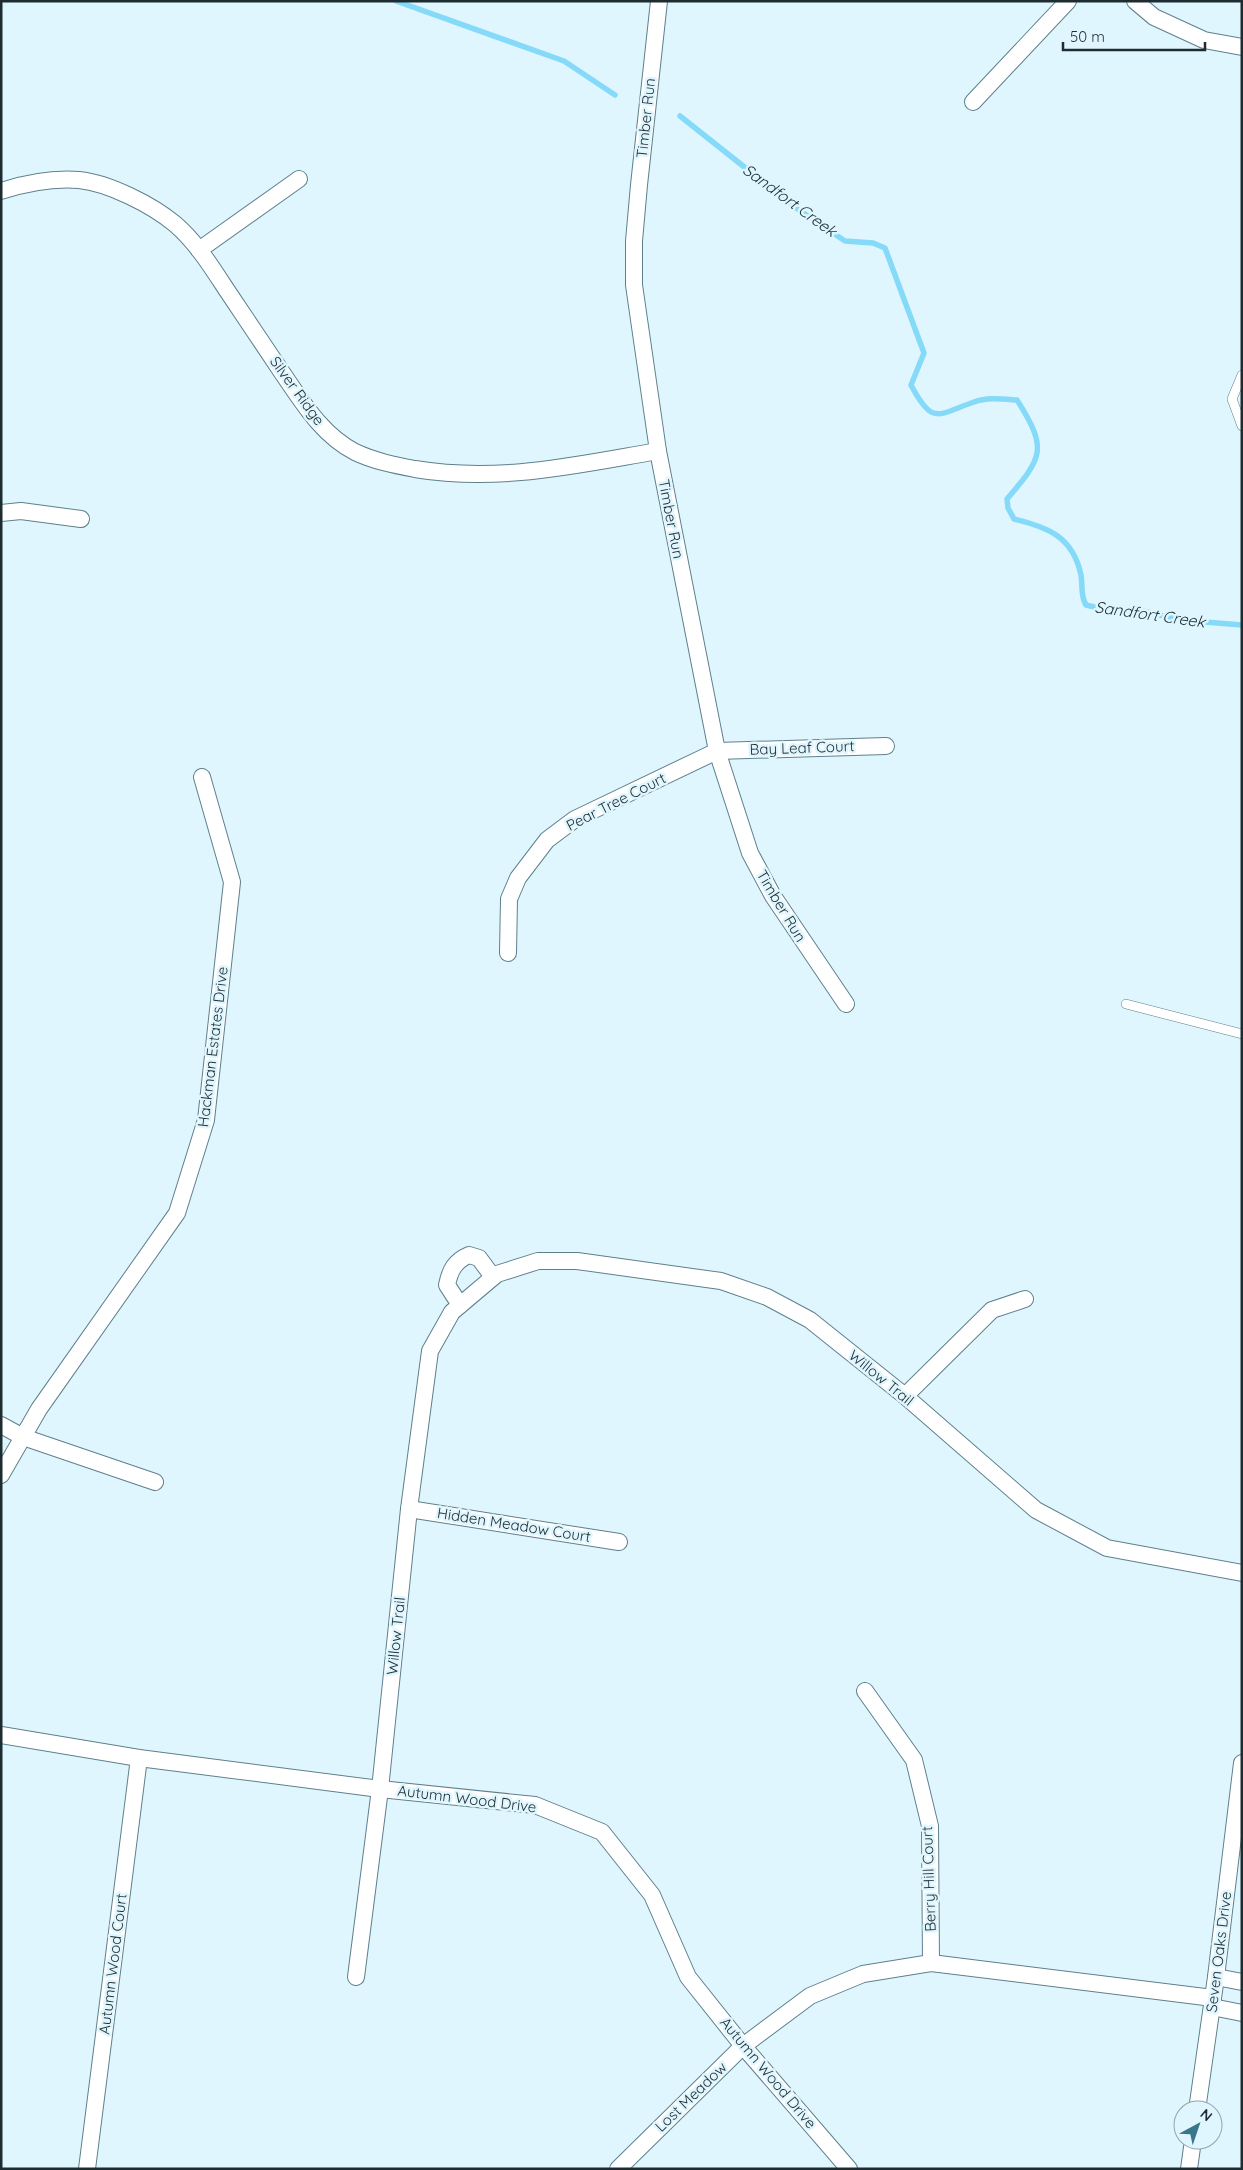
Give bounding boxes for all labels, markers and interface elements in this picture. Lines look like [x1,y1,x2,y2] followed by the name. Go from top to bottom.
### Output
[1063,20,1206,52] scale bar
[1070,27,1105,46] text: 50 m
[632,77,659,159] street label: Timber Run
[739,159,842,242] water label: Sandfort Creek
[266,352,329,429] street label: Silver Ridge
[654,478,688,560] street label: Timber Run
[1093,596,1208,632] water label: Sandfort Creek
[749,736,855,759] street label: Bay Leaf Court
[563,768,669,835] street label: Pear Tree Court
[753,866,810,945] street label: Timber Run
[193,966,232,1128] street label: Hackman Estates Drive
[845,1346,918,1410] street label: Willow Trail
[436,1503,592,1546] street label: Hidden Meadow Court
[382,1596,409,1676] street label: Willow Trail
[397,1781,538,1816] street label: Autumn Wood Drive
[917,1826,940,1932] street label: Berry Hill Court
[1202,1890,1235,2013] street label: Seven Oaks Drive
[94,1892,131,2036] street label: Autumn Wood Court
[716,2013,821,2132] street label: Autumn Wood Drive
[651,2058,731,2136] street label: Lost Meadow
[1173,2100,1223,2150] north arrow
[1197,2105,1216,2125] text: N

